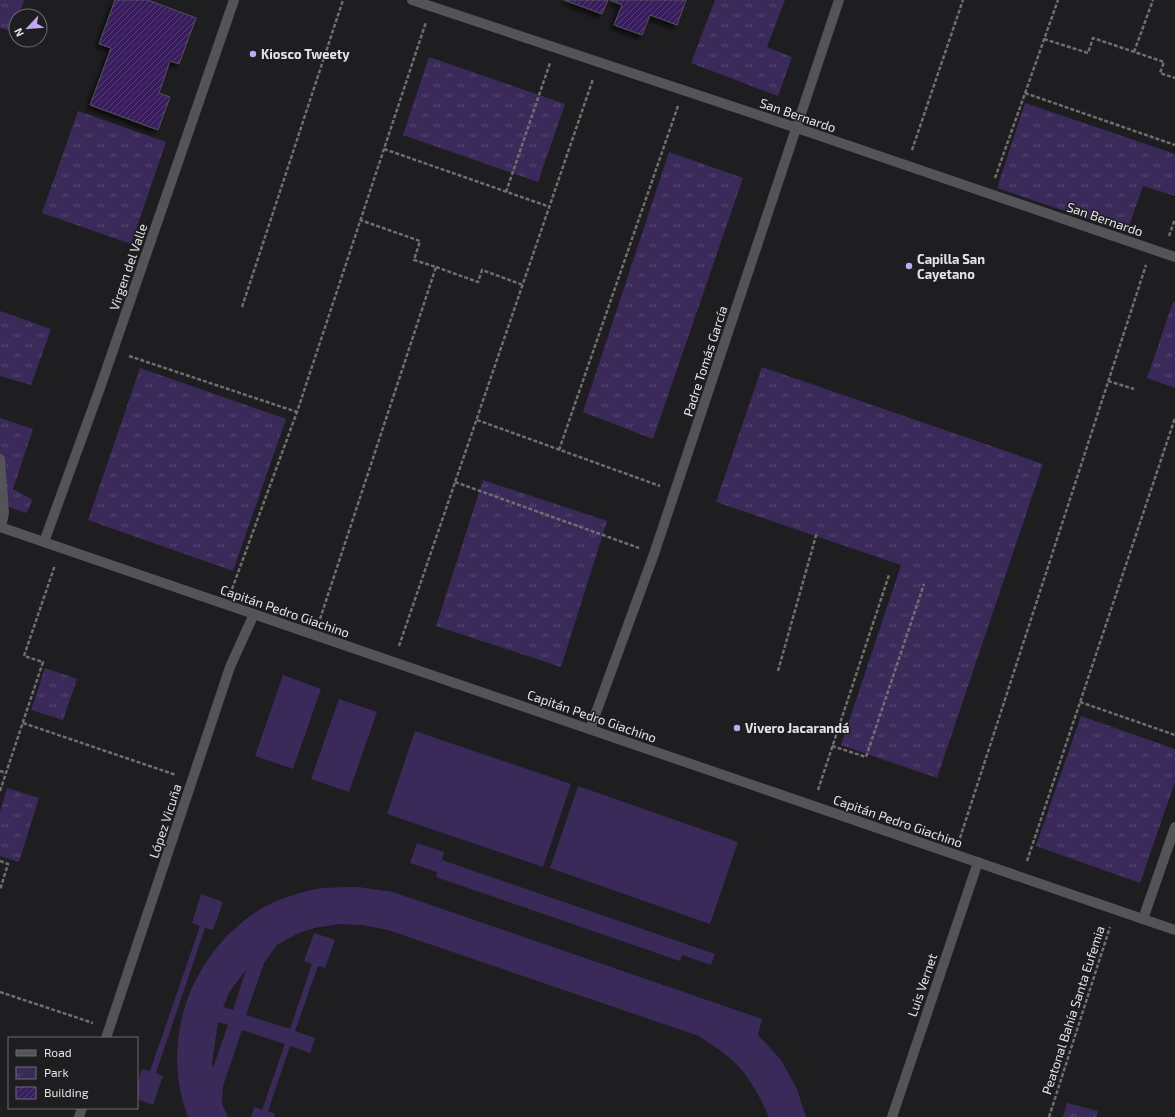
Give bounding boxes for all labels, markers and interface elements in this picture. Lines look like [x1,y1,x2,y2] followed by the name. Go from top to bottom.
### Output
[8,8,48,48] north arrow
[11,26,26,39] text: N
[261,46,350,62] place label: Kiosco Tweety
[248,49,258,59] marker: Kiosco Tweety
[758,94,838,136] street label: San Bernardo
[1065,198,1145,240] street label: San Bernardo
[106,221,150,313] street label: Virgen del Valle
[917,251,985,282] place label: Capilla San Cayetano
[904,261,914,271] marker: Capilla San Cayetano
[680,304,730,418] street label: Padre Tomás García
[218,581,352,641] street label: Capitán Pedro Giachino
[525,686,659,746] street label: Capitán Pedro Giachino
[745,720,849,736] place label: Vivero Jacarandá
[732,723,742,733] marker: Vivero Jacarandá
[145,782,185,860] street label: López Vicuña
[831,791,965,851] street label: Capitán Pedro Giachino
[1038,924,1108,1096] street label: Peatonal Bahía Santa Eufemia
[904,951,940,1019] street label: Luis Vernet
[8,1037,138,1109] legend
[44,1045,72,1059] text: Road
[44,1065,69,1079] text: Park
[44,1085,89,1099] text: Building

